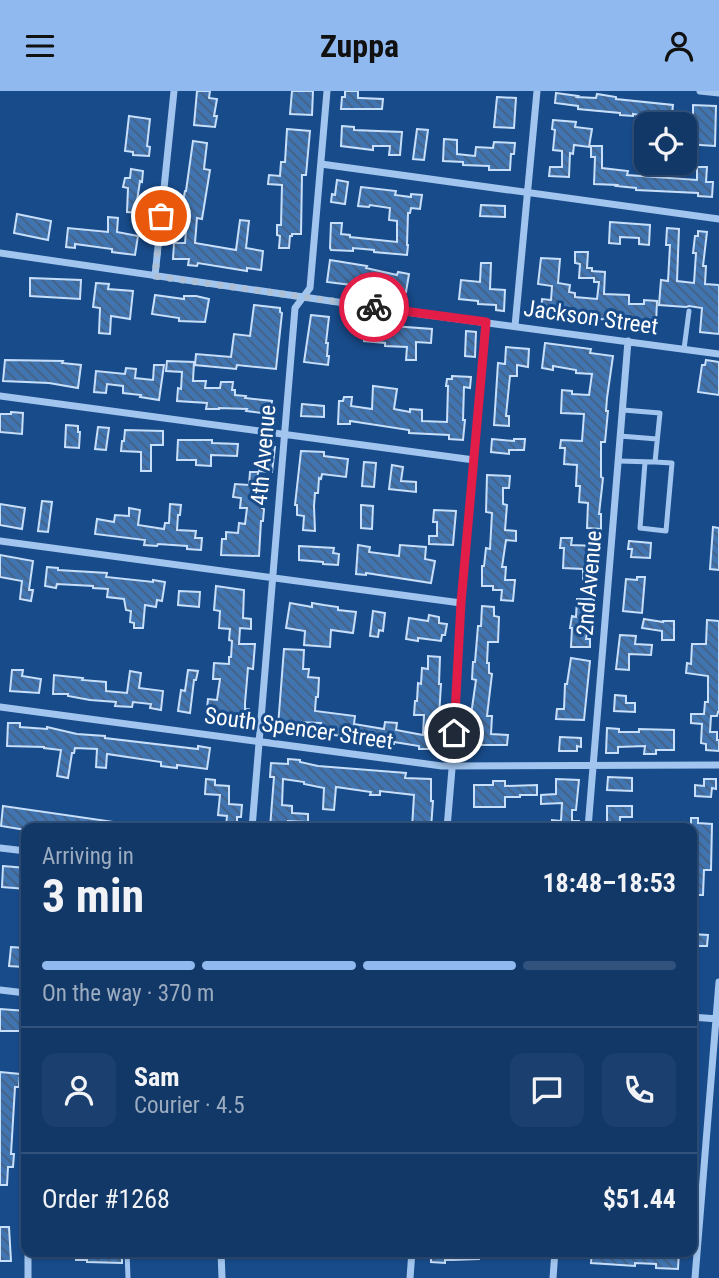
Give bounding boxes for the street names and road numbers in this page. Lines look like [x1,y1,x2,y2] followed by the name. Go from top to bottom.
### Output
[522,295,660,340] street label: Jackson Street
[246,404,281,506] street label: 4th Avenue
[571,529,608,637] street label: 2nd Avenue
[203,702,395,755] street label: South Spencer Street

